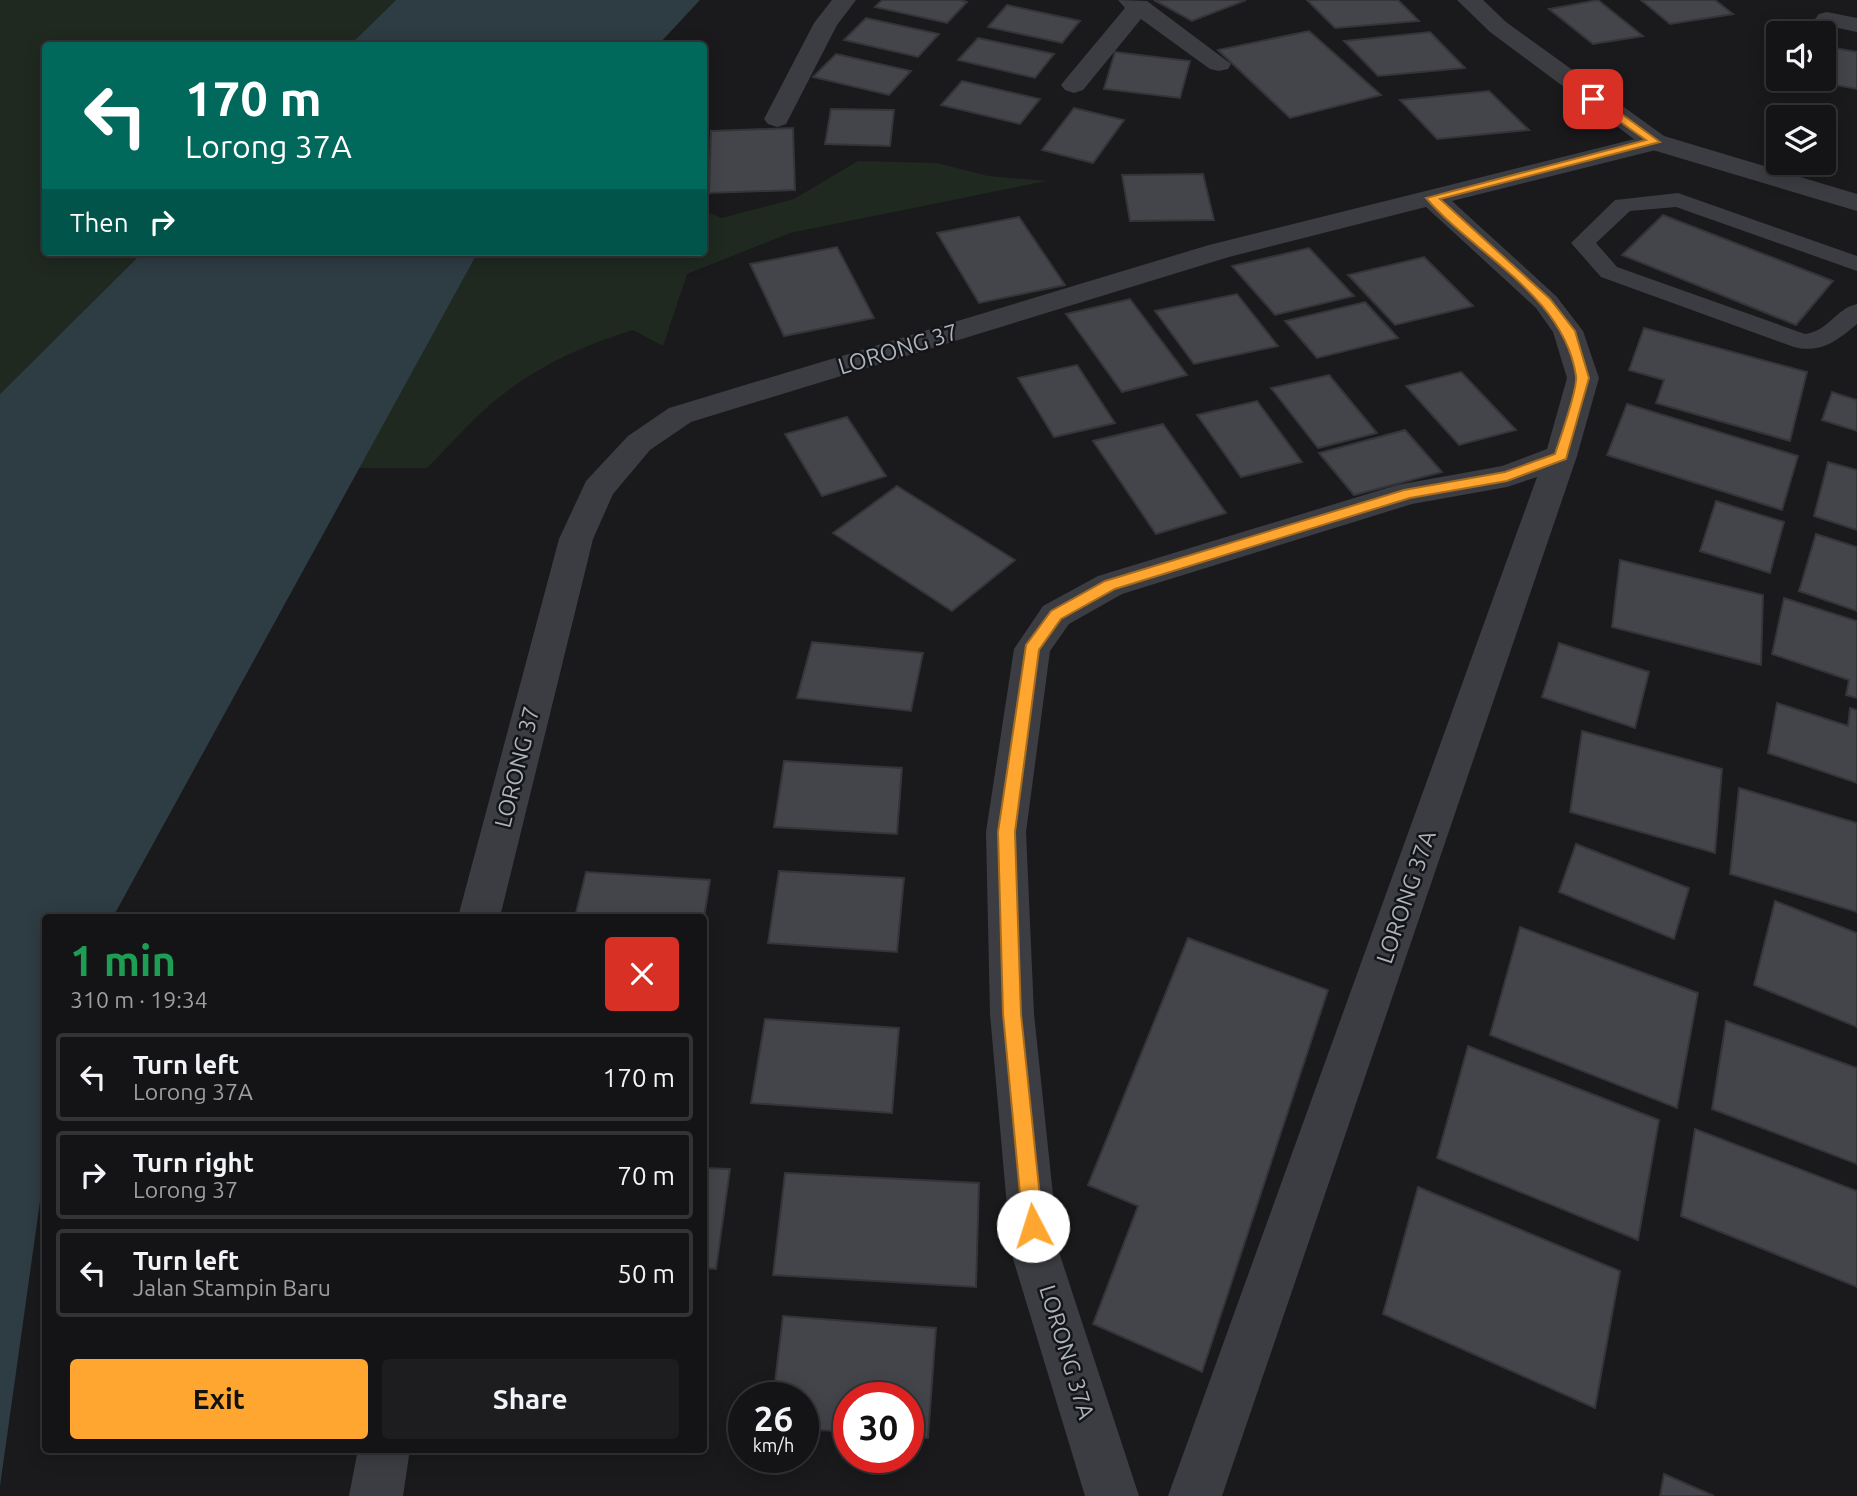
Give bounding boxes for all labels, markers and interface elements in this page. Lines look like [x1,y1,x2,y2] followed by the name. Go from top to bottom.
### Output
[1766,21,1836,175] map controls
[1766,21,1836,91] button: sound
[1563,69,1623,129] pin
[70,70,161,161] icon: left
[185,70,322,125] text: 170 m
[1574,80,1612,118] icon: arrive
[1766,105,1836,175] button: layers
[185,128,352,164] text: Lorong 37A
[143,203,181,241] icon: right
[70,208,129,237] text: Then
[835,318,961,379] street label: LORONG 37
[489,704,544,830] street label: LORONG 37
[1371,827,1440,967] street label: LORONG 37A
[70,937,176,984] text: 1 min
[605,937,679,1011] button: close
[70,987,208,1012] text: 310 m · 19:34
[133,1050,239,1079] text: Turn left
[74,1058,112,1096] icon: left
[603,1063,675,1092] text: 170 m
[133,1079,253,1104] text: Lorong 37A
[133,1148,254,1177] text: Turn right
[74,1156,112,1194] icon: right
[617,1161,675,1190] text: 70 m
[133,1177,238,1202] text: Lorong 37
[996,1189,1070,1263] position arrow
[133,1246,239,1275] text: Turn left
[74,1254,112,1292] icon: left
[617,1259,675,1288] text: 50 m
[133,1275,331,1300] text: Jalan Stampin Baru
[1035,1282,1100,1422] street label: LORONG 37A
[70,1359,368,1439] button: Exit
[382,1359,679,1439] button: Share
[833,1382,924,1473] speed limit sign: 30
[754,1398,793,1438] text: 26
[753,1435,794,1455] text: km/h

